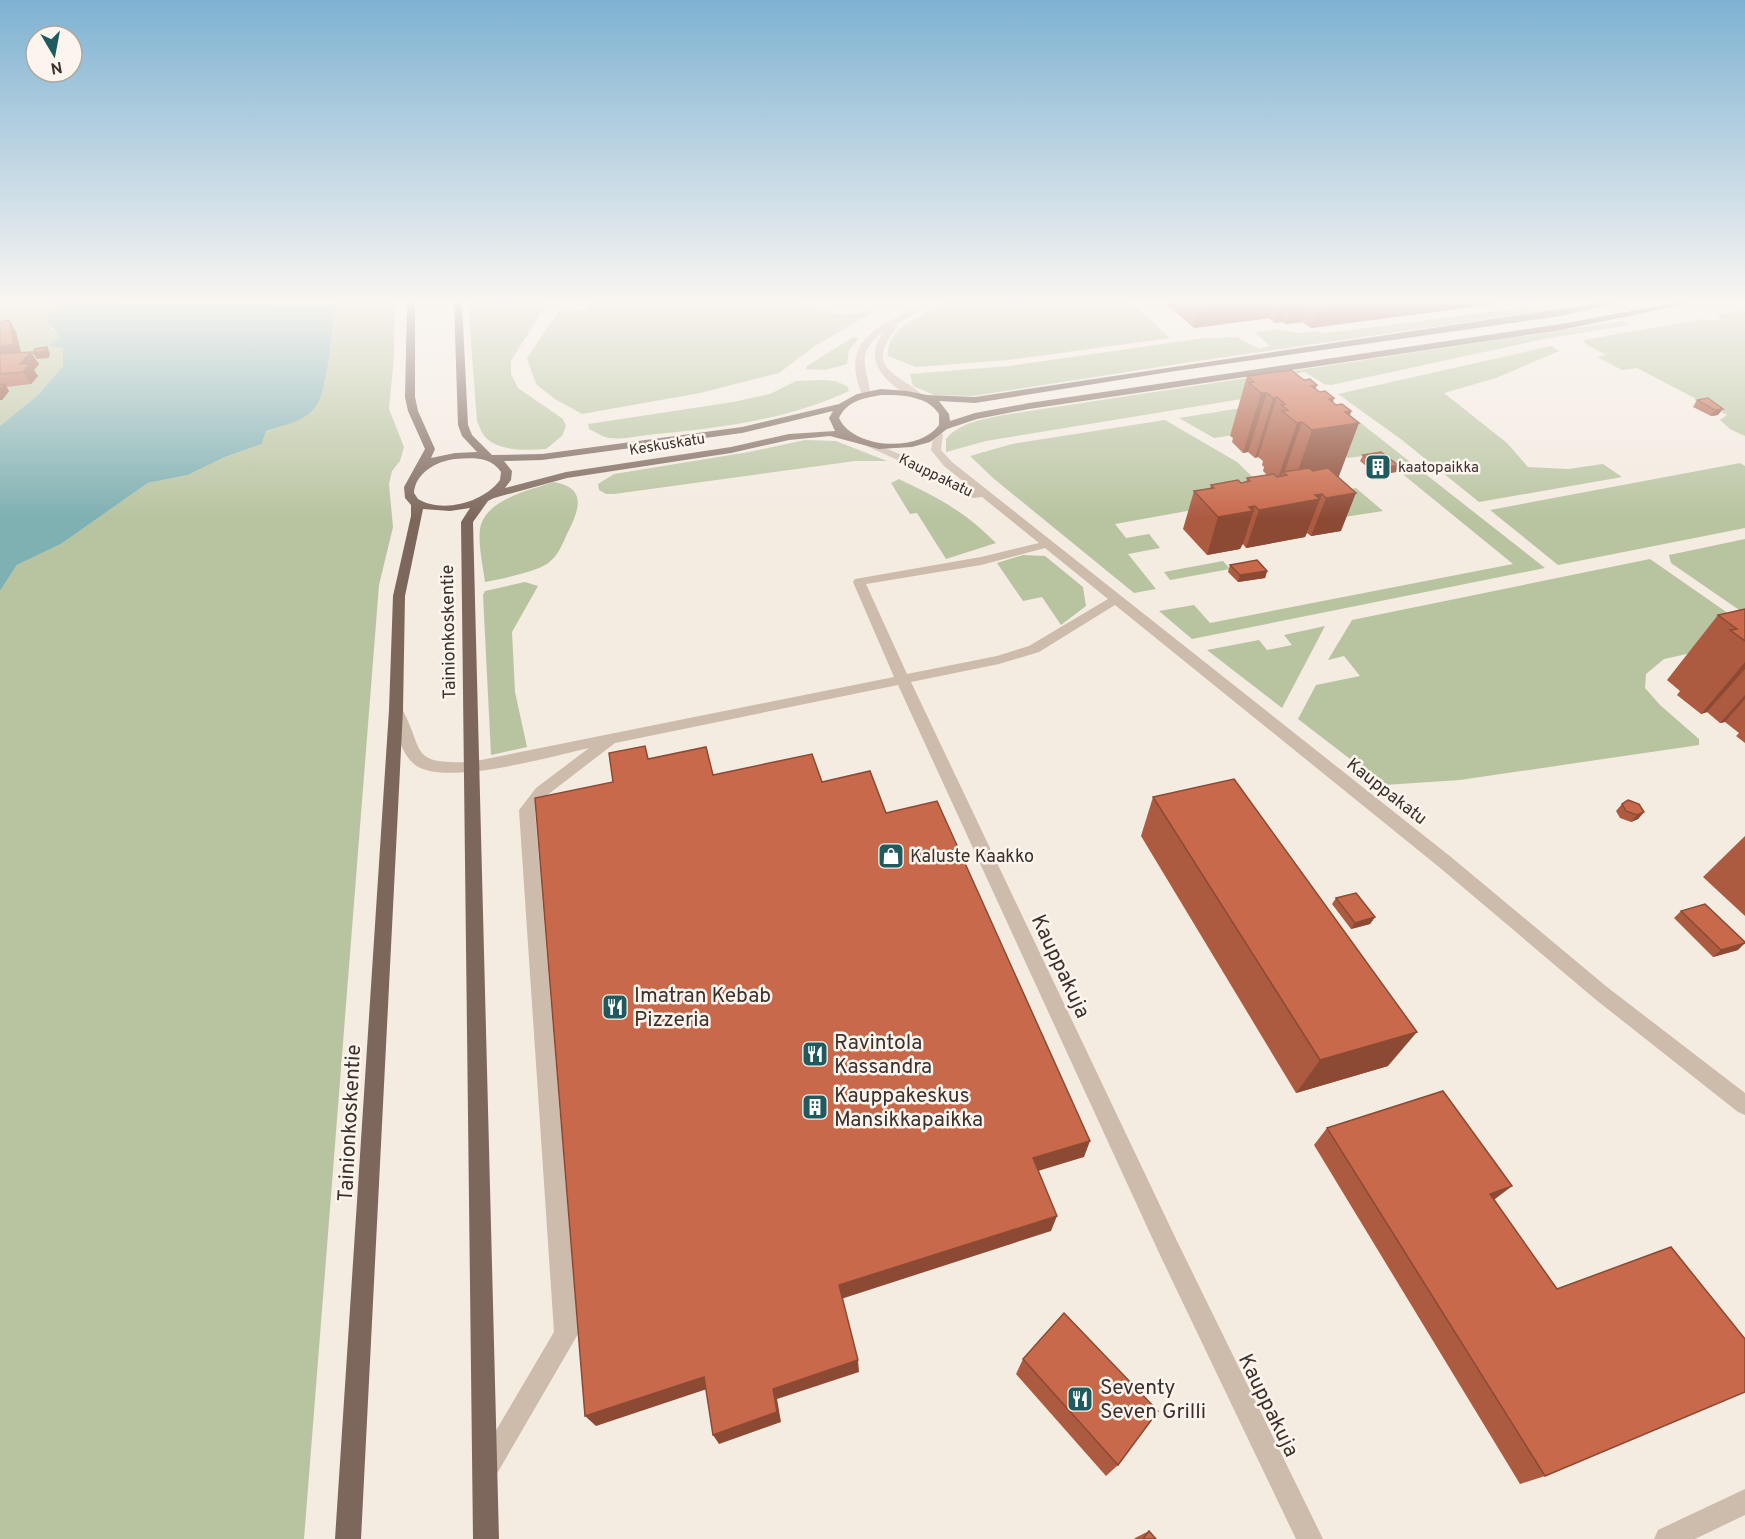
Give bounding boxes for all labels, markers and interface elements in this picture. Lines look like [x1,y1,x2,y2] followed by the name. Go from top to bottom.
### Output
[24,24,84,84] north arrow
[49,56,64,78] text: N
[628,430,707,461] street label: Keskuskatu
[895,450,976,502] street label: Kauppakatu
[1363,452,1393,482] building icon: kaatopaikka
[1398,459,1479,478] place label: kaatopaikka
[437,564,462,700] street label: Tainionkoskentie
[1341,754,1431,831] street label: Kauppakatu
[876,841,906,871] shop icon: Kaluste Kaakko
[910,846,1034,869] place label: Kaluste Kaakko
[1024,910,1095,1023] street label: Kauppakuja
[634,983,771,1034] place label: Imatran Kebab Pizzeria
[600,992,630,1022] restaurant icon: Imatran Kebab Pizzeria
[834,1030,932,1081] place label: Ravintola Kassandra
[800,1039,830,1069] restaurant icon: Ravintola Kassandra
[333,1044,368,1202] street label: Tainionkoskentie
[834,1083,983,1134] place label: Kauppakeskus Mansikkapaikka
[800,1092,830,1122] building icon: Kauppakeskus Mansikkapaikka
[1231,1350,1304,1462] street label: Kauppakuja
[1100,1375,1206,1426] place label: Seventy Seven Grilli
[1065,1384,1095,1414] restaurant icon: Seventy Seven Grilli

